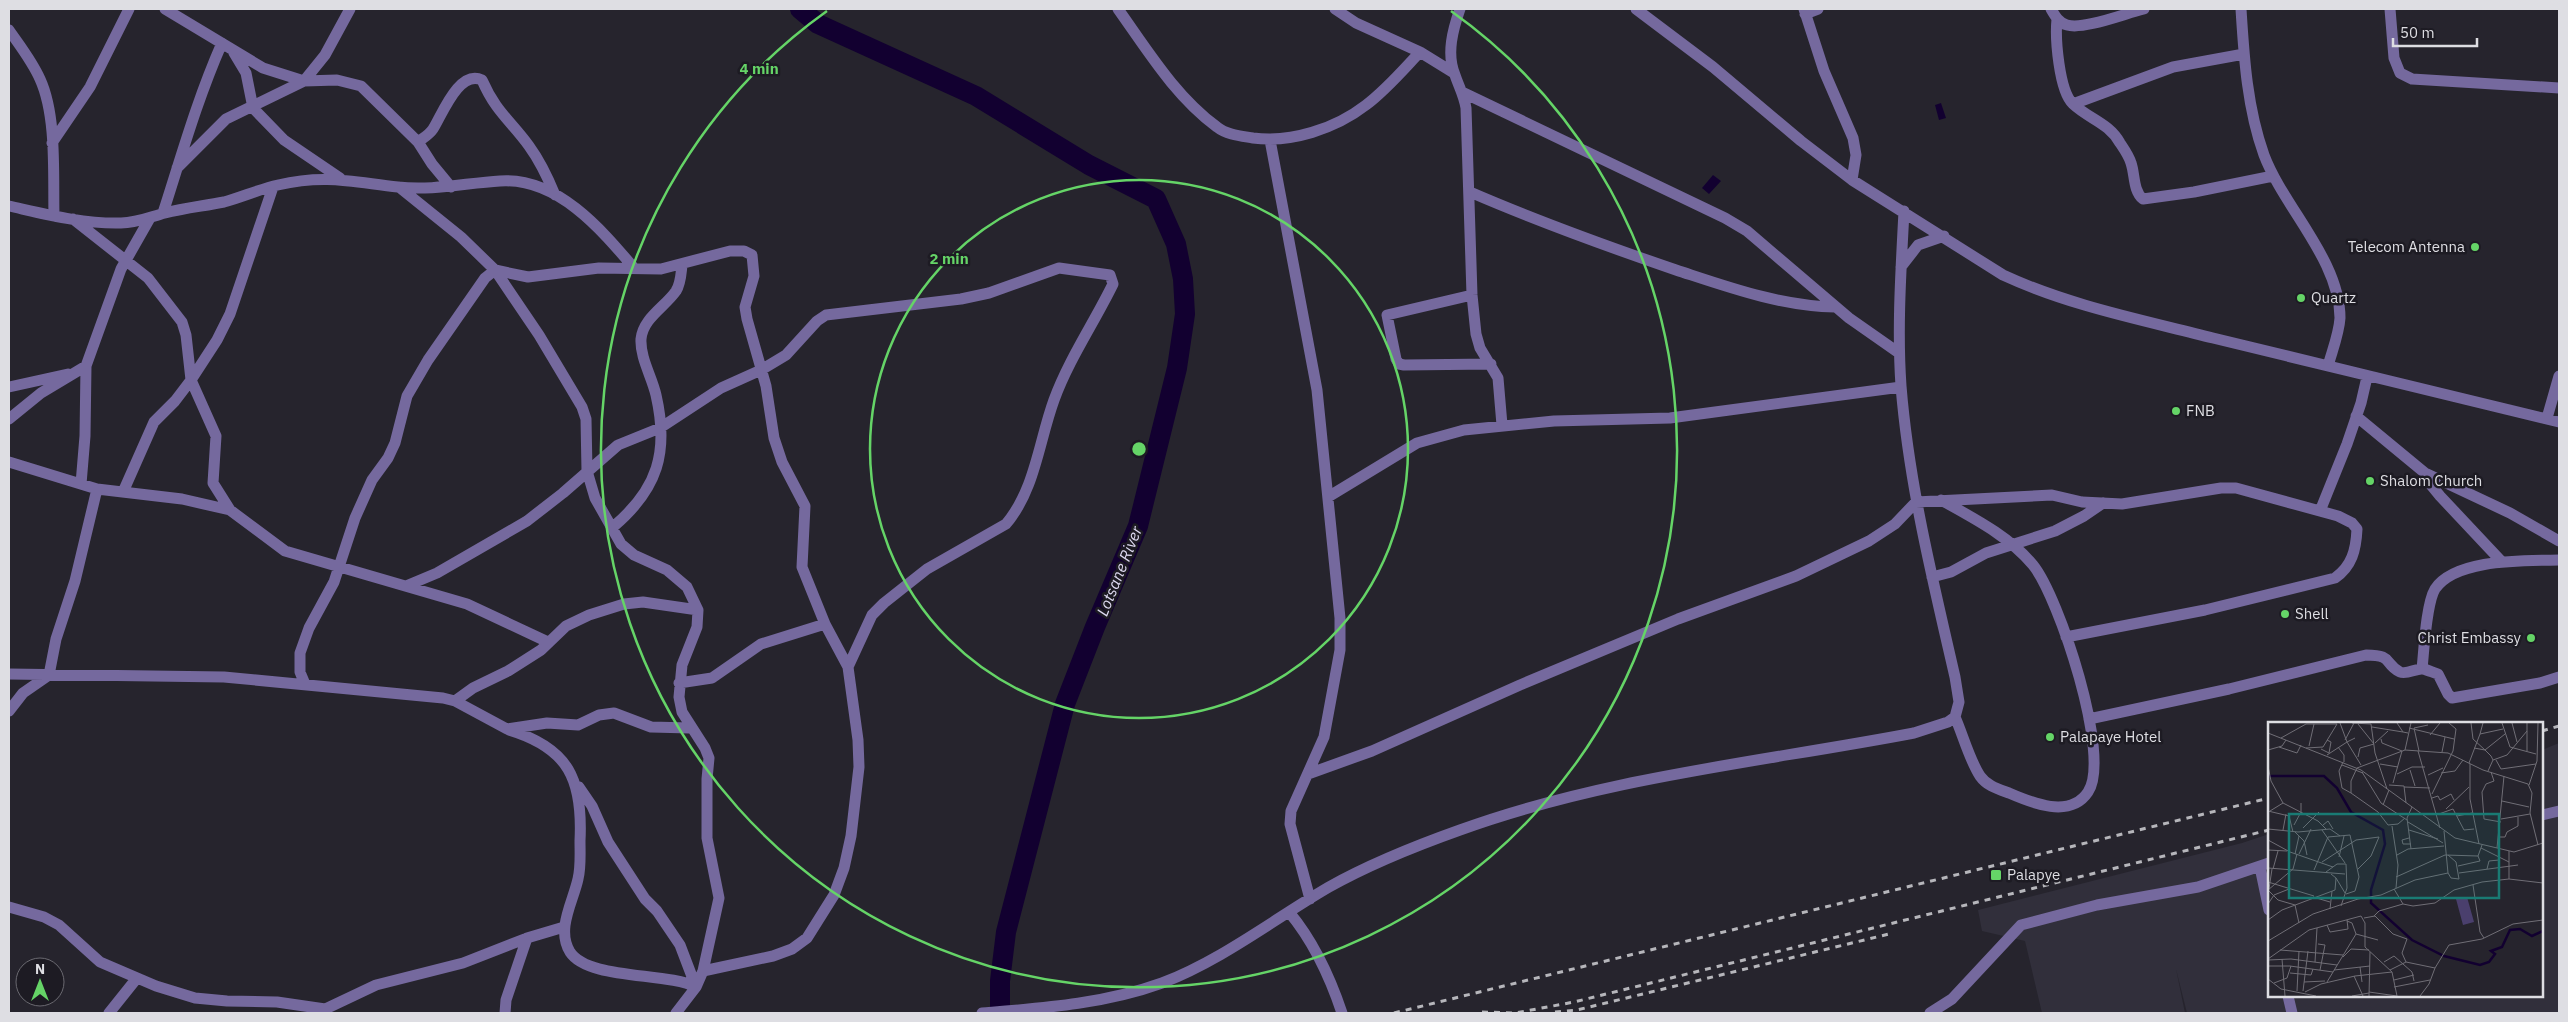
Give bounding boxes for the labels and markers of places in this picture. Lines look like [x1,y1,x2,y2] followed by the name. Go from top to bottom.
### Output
[2348,237,2465,256] place label: Telecom Antenna
[2469,241,2481,253] marker: Telecom Antenna
[2311,288,2356,307] place label: Quartz
[2295,292,2307,304] marker: Quartz
[2186,401,2215,420] place label: FNB
[2170,405,2182,417] marker: FNB
[1130,440,1148,458] centre of rings
[2380,471,2482,490] place label: Shalom Church
[2364,475,2376,487] marker: Shalom Church
[2295,604,2329,623] place label: Shell
[2279,608,2291,620] marker: Shell
[2418,628,2522,647] place label: Christ Embassy
[2525,632,2537,644] marker: Christ Embassy
[2060,727,2161,746] place label: Palapaye Hotel
[2044,731,2056,743] marker: Palapaye Hotel
[2007,865,2060,884] place label: Palapye
[1989,868,2003,882] marker: Palapye

